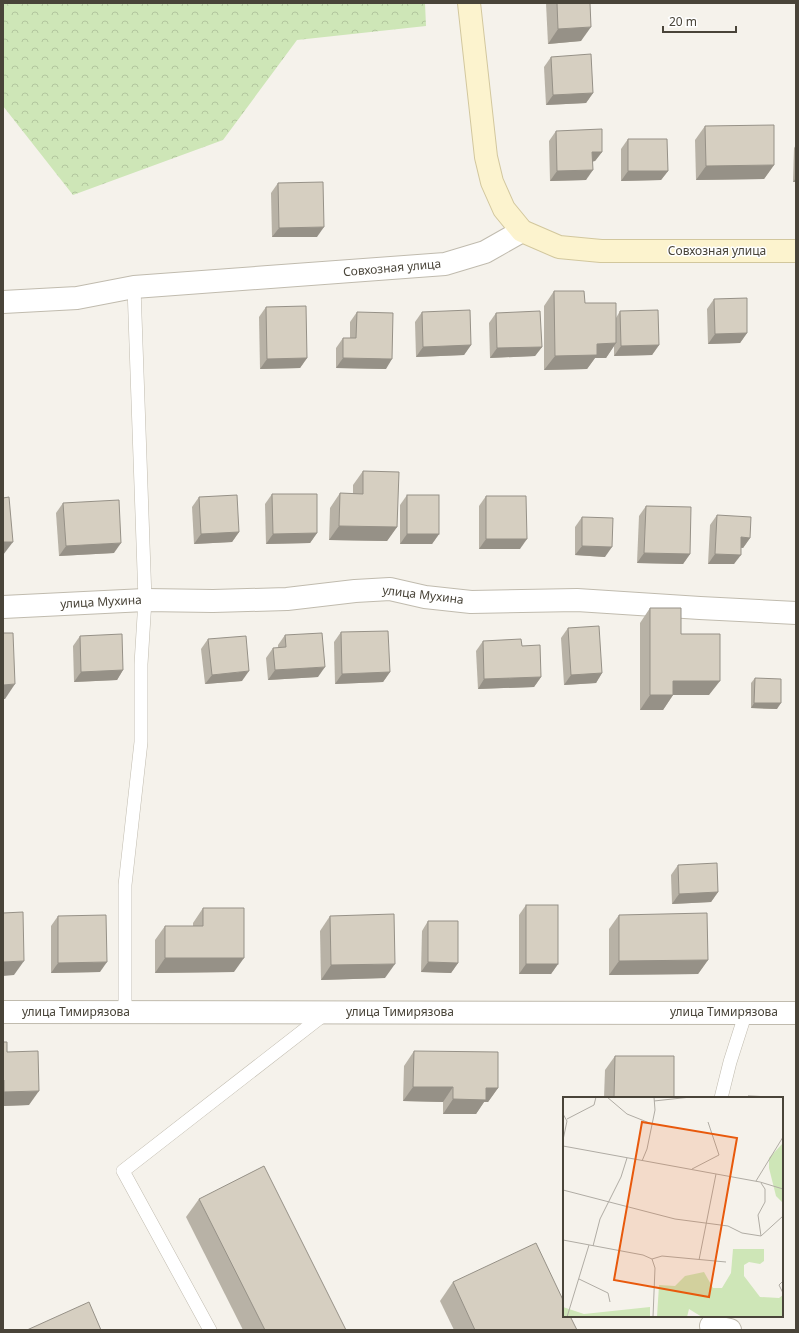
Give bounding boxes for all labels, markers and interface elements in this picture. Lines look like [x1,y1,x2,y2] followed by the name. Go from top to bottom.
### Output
[663,8,736,34] scale bar
[669,13,697,30] text: 20 m
[668,242,766,259] street label: Совхозная улица
[342,255,442,280] street label: Совхозная улица
[381,581,465,608] street label: улица Мухина
[60,591,142,612] street label: улица Мухина
[22,1003,130,1020] street label: улица Тимирязова
[346,1003,454,1020] street label: улица Тимирязова
[670,1003,778,1020] street label: улица Тимирязова
[563,1097,783,1317] inset map

